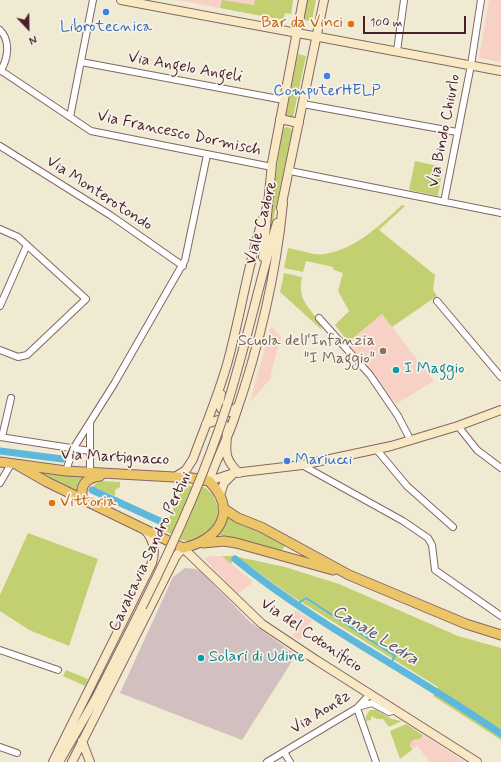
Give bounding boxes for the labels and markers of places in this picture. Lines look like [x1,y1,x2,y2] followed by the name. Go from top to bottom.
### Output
[101,7,111,17] marker: Librotecnica
[261,14,343,34] place label: Bar da Vinci
[60,18,152,38] place label: Librotecnica
[346,19,356,29] marker: Bar da Vinci
[322,71,332,81] marker: ComputerHELP
[273,82,381,102] place label: ComputerHELP
[238,332,375,370] place label: Scuola dell'Infanzia "I Maggio"
[378,346,388,356] marker: Scuola dell'Infanzia "I Maggio"
[404,360,464,380] place label: I Maggio
[391,365,401,375] marker: I Maggio
[295,451,352,471] place label: Mariucci
[282,456,292,466] marker: Mariucci
[60,493,116,513] place label: Vittoria
[47,498,57,508] marker: Vittoria
[209,648,305,668] place label: Solari di Udine
[196,653,206,663] marker: Solari di Udine

